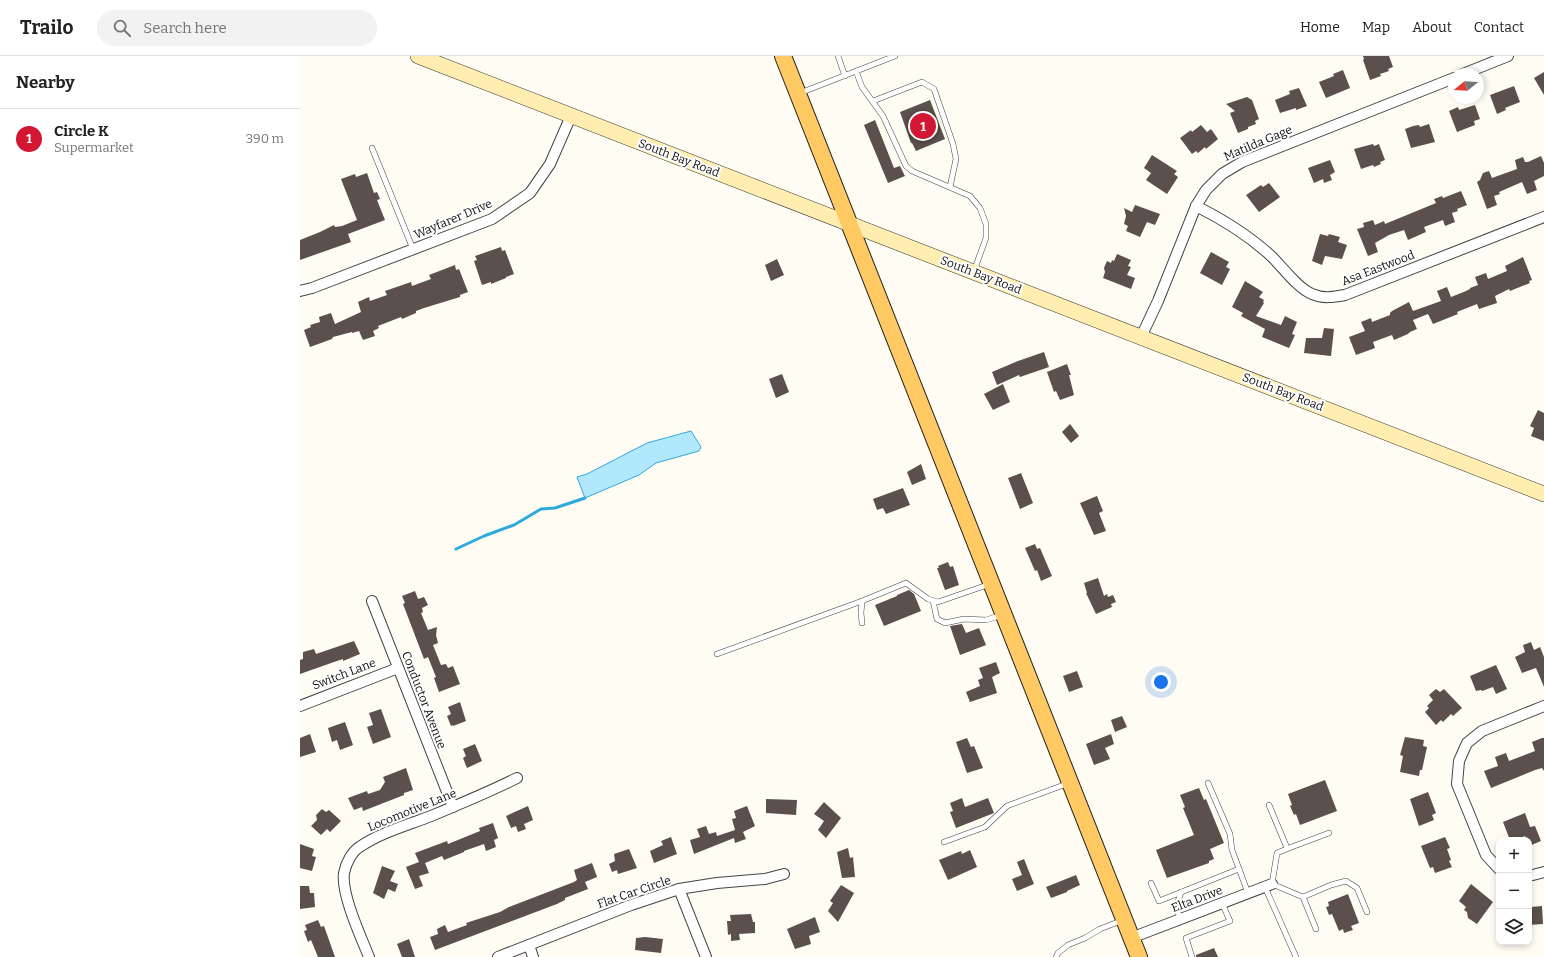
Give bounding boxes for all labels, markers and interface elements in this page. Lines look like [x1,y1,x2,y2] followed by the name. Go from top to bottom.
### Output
[97,10,377,46] search box
[20,16,73,39] text: Trailo
[111,17,133,39] icon: search
[143,19,227,37] text: Search here
[1300,19,1340,36] text: Home
[1362,19,1390,36] text: Map
[1412,19,1452,36] text: About
[1474,19,1524,36] text: Contact
[1448,68,1484,104] north arrow
[16,72,75,93] text: Nearby
[910,111,936,141] pin: 1
[54,122,109,140] text: Circle K
[1222,122,1294,164] street label: Matilda Gage
[26,131,32,146] text: 1
[246,131,284,146] text: 390 m
[636,136,722,180] street label: South Bay Road
[54,140,134,155] text: Supermarket
[412,196,494,242] street label: Wayfarer Drive
[1340,248,1416,288] street label: Asa Eastwood
[938,253,1024,297] street label: South Bay Road
[1240,370,1326,414] street label: South Bay Road
[399,649,449,751] street label: Conductor Avenue
[310,655,378,693] street label: Switch Lane
[1151,672,1171,692] your location
[366,786,458,834] street label: Locomotive Lane
[1496,837,1532,945] map controls
[1496,837,1532,873] button: +
[595,873,673,911] street label: Flat Car Circle
[1496,873,1532,909] button: −
[1169,883,1225,915] street label: Elta Drive
[1496,909,1532,945] button: layers

